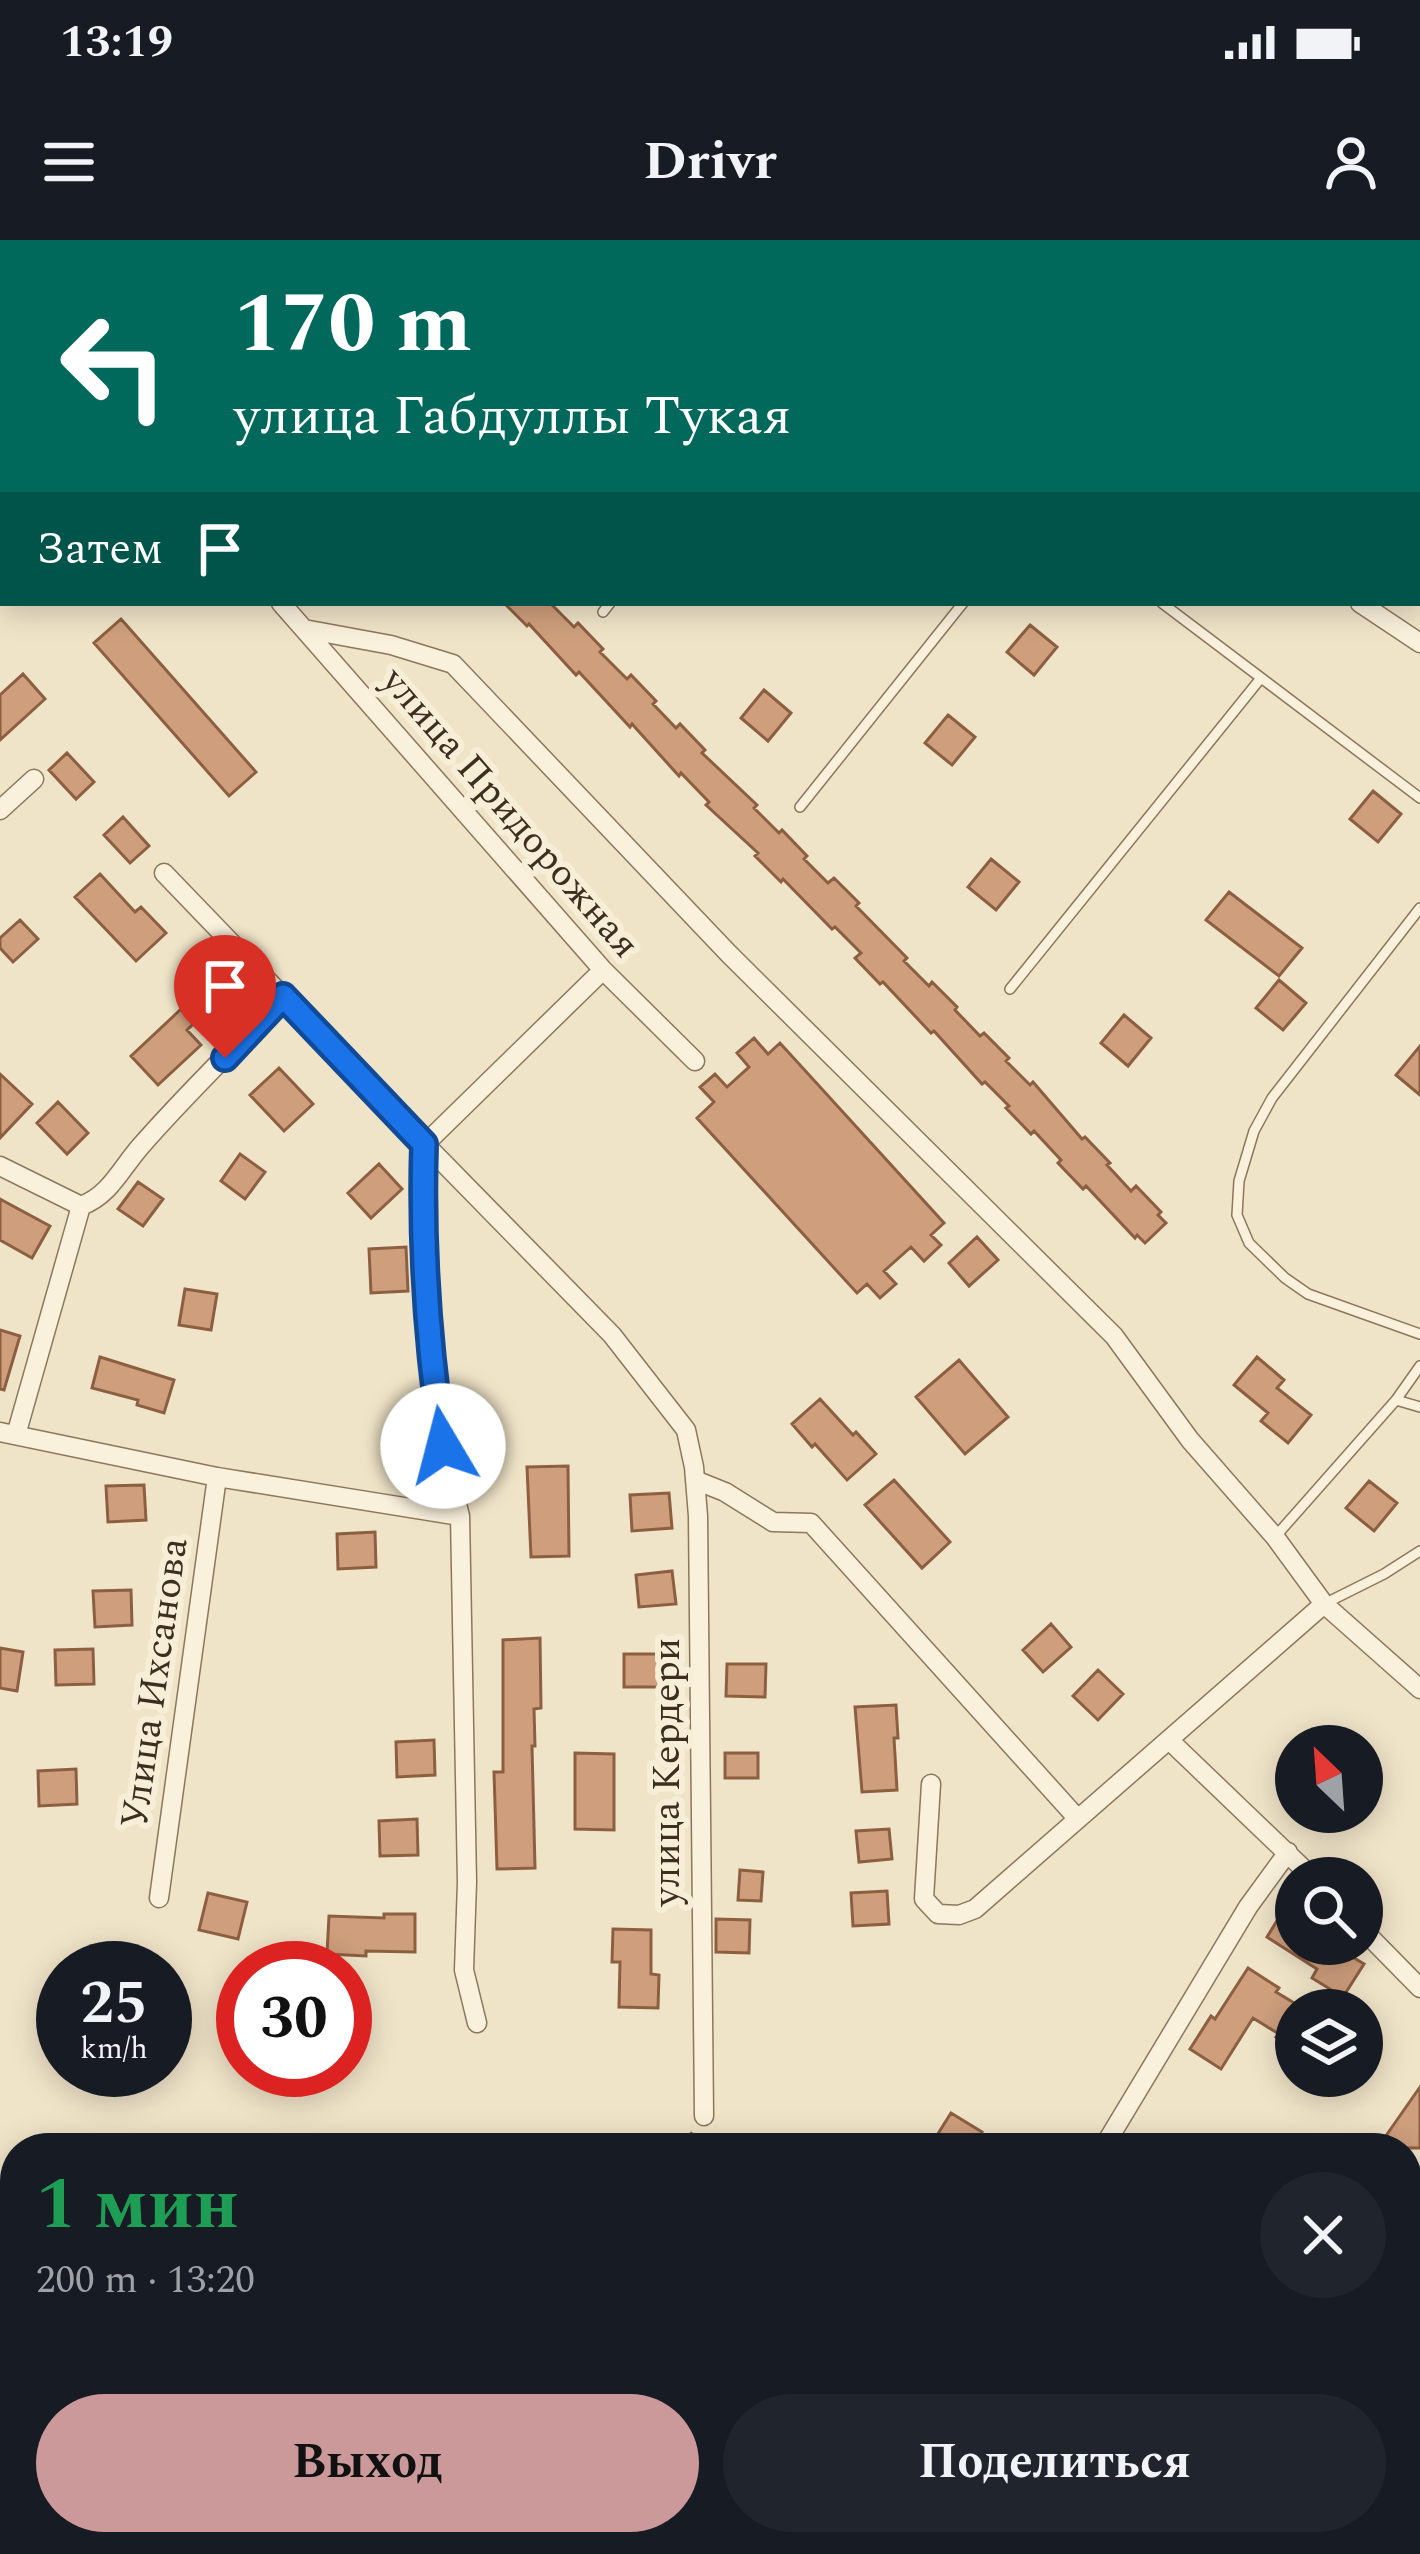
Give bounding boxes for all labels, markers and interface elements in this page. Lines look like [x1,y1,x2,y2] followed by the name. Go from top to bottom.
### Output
[60,8,173,77] text: 13:19
[643,121,777,203] text: Drivr
[36,129,102,195] icon: menu
[1318,129,1384,195] icon: person
[234,261,472,389] text: 170 m
[36,288,192,444] icon: left
[234,376,791,458] text: улица Габдуллы Тукая
[36,515,163,584] text: Затем
[187,516,253,582] icon: arrive
[366,654,653,972] street label: улица Придорожная
[174,935,276,1058] pin
[192,953,258,1019] icon: arrive
[380,1383,506,1509] position arrow
[105,1534,205,1832] street label: Улица Ихсанова
[638,1638,697,1907] street label: улица Кердери
[1275,1725,1383,1833] north arrow
[1275,1725,1383,2097] map controls
[1275,1857,1383,1965] button: search
[216,1941,372,2097] speed limit sign: 30
[80,1958,148,2050] text: 25
[1275,1989,1383,2097] button: layers
[80,2026,148,2072] text: km/h
[36,2151,239,2260] text: 1 мин
[1260,2172,1386,2298] button: close
[36,2251,255,2310] text: 200 m · 13:20
[36,2394,699,2532] button: Выход
[723,2394,1386,2532] button: Поделиться

